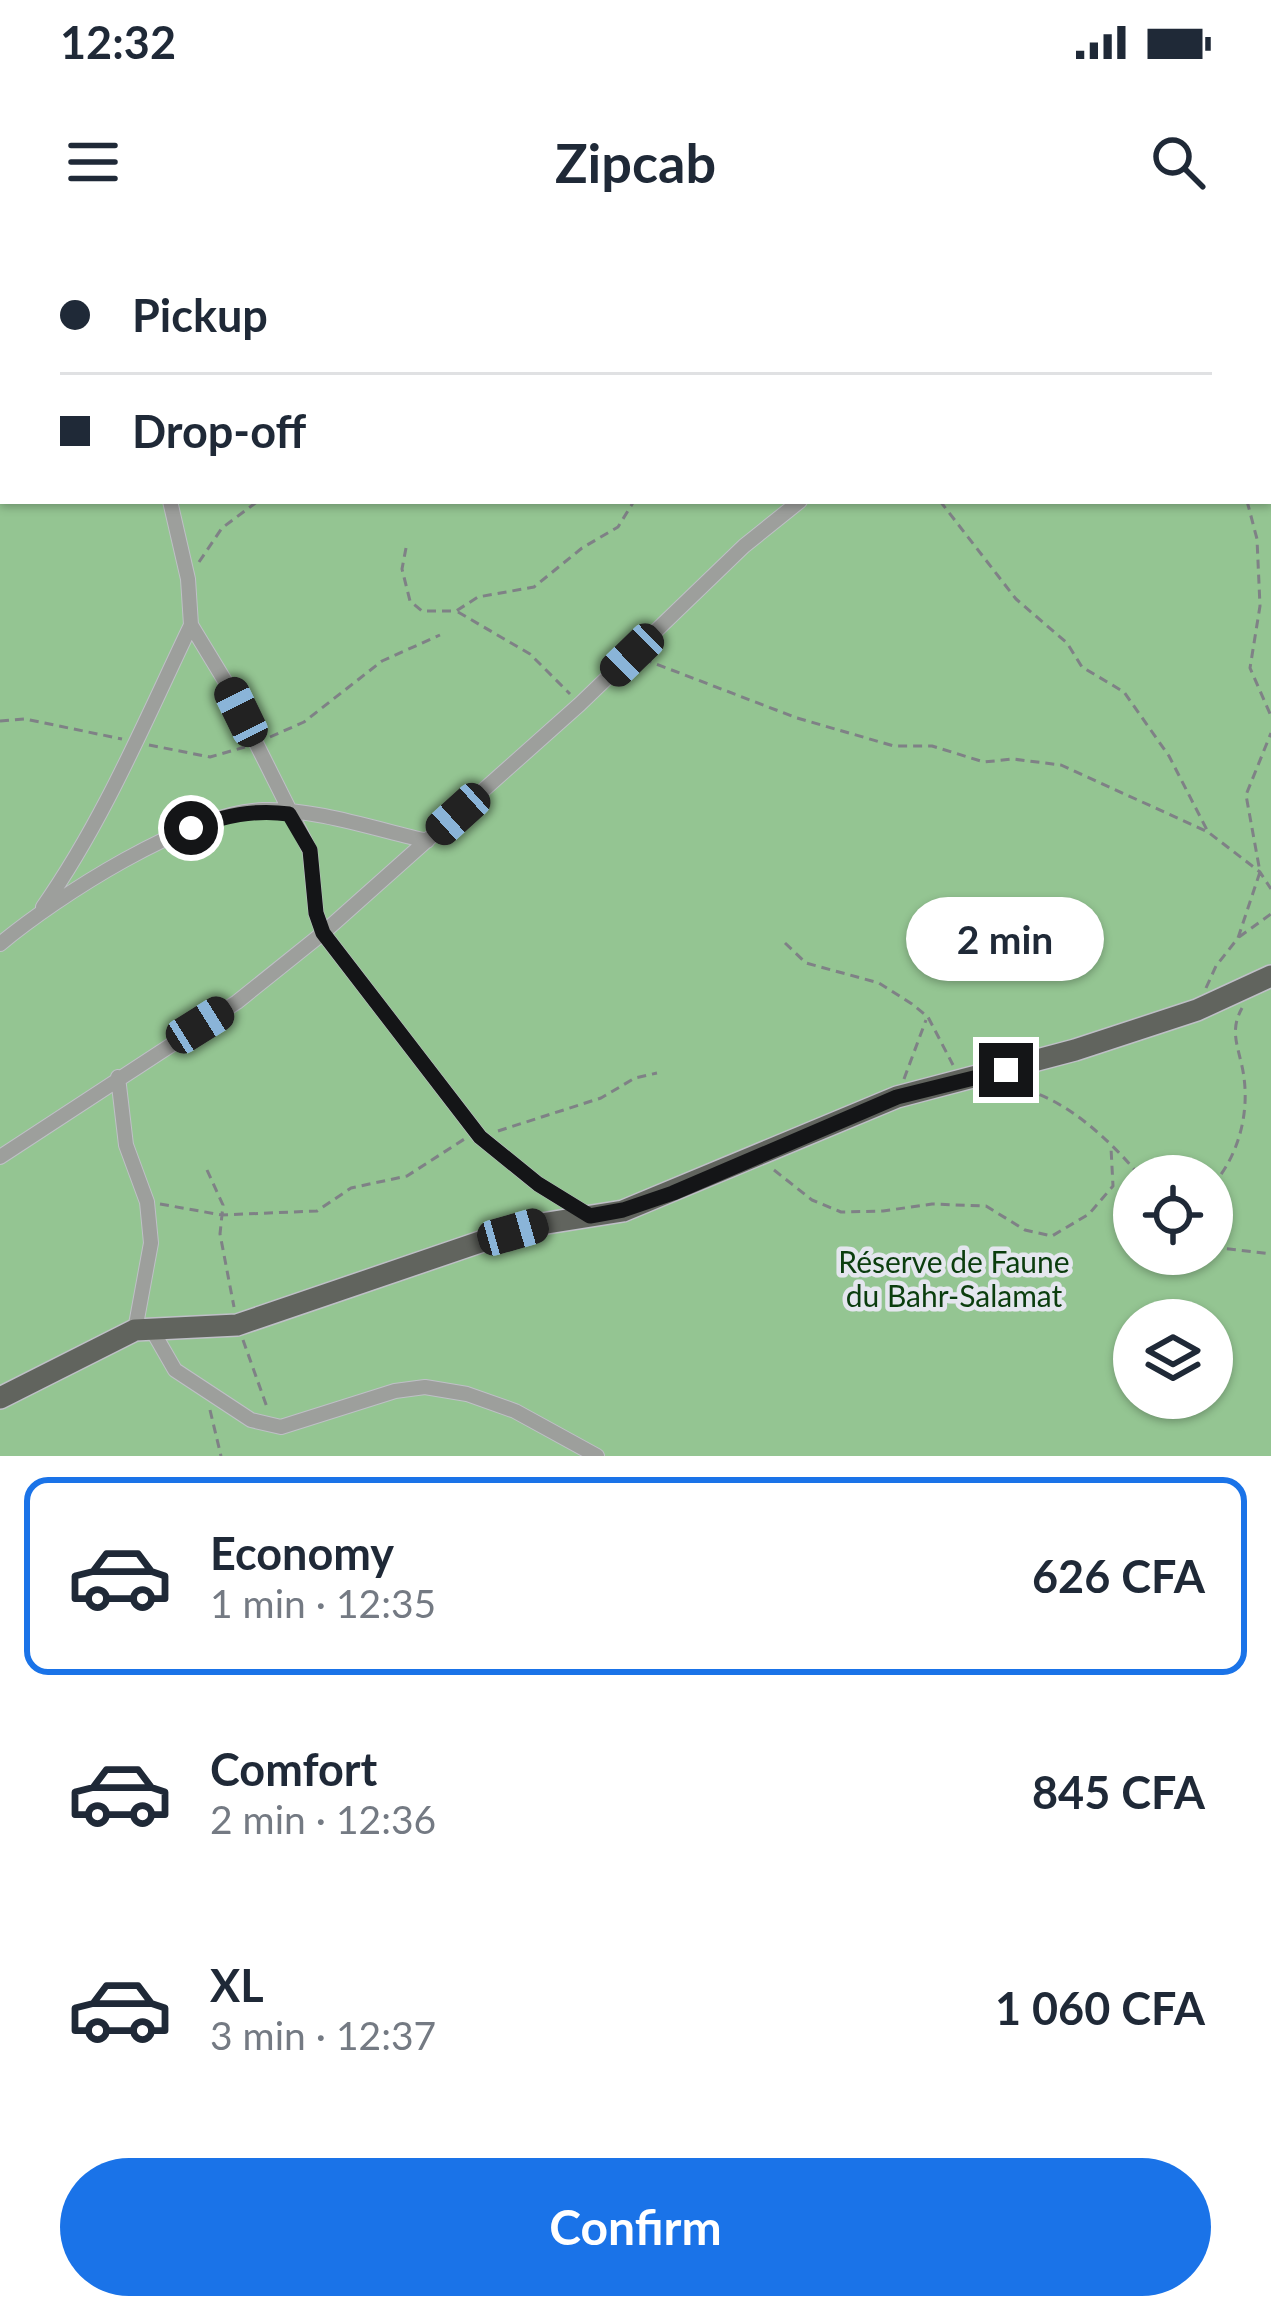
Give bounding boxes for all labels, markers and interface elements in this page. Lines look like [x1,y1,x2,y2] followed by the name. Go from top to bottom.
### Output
[60,15,176,69] text: 12:32
[60,129,126,195] icon: menu
[1145,129,1211,195] icon: search
[555,130,716,195] text: Zipcab
[132,288,268,342] text: Pickup
[132,404,306,458] text: Drop-off
[594,617,670,693] car
[209,672,273,752] car
[419,777,497,851] car
[164,801,218,855] route start
[907,896,1105,980] callout: 2 min
[957,916,1053,962] text: 2 min
[160,991,240,1059] car
[979,1043,1033,1097] route end
[1113,1155,1233,1419] map controls
[1113,1155,1233,1275] button: locate
[473,1205,553,1259] car
[838,1243,1070,1313] park label: Réserve de Faune du Bahr-Salamat
[1113,1299,1233,1419] button: layers
[66,1522,174,1630] icon: car
[210,1526,394,1580] text: Economy
[1032,1549,1205,1603] text: 626 CFA
[210,1580,436,1626] text: 1 min · 12:35
[66,1738,174,1846] icon: car
[210,1742,377,1796] text: Comfort
[1032,1765,1205,1819] text: 845 CFA
[210,1796,436,1842] text: 2 min · 12:36
[66,1954,174,2062] icon: car
[210,1958,264,2012] text: XL
[995,1981,1205,2035] text: 1 060 CFA
[210,2012,436,2058] text: 3 min · 12:37
[60,2158,1211,2296] button: Confirm

